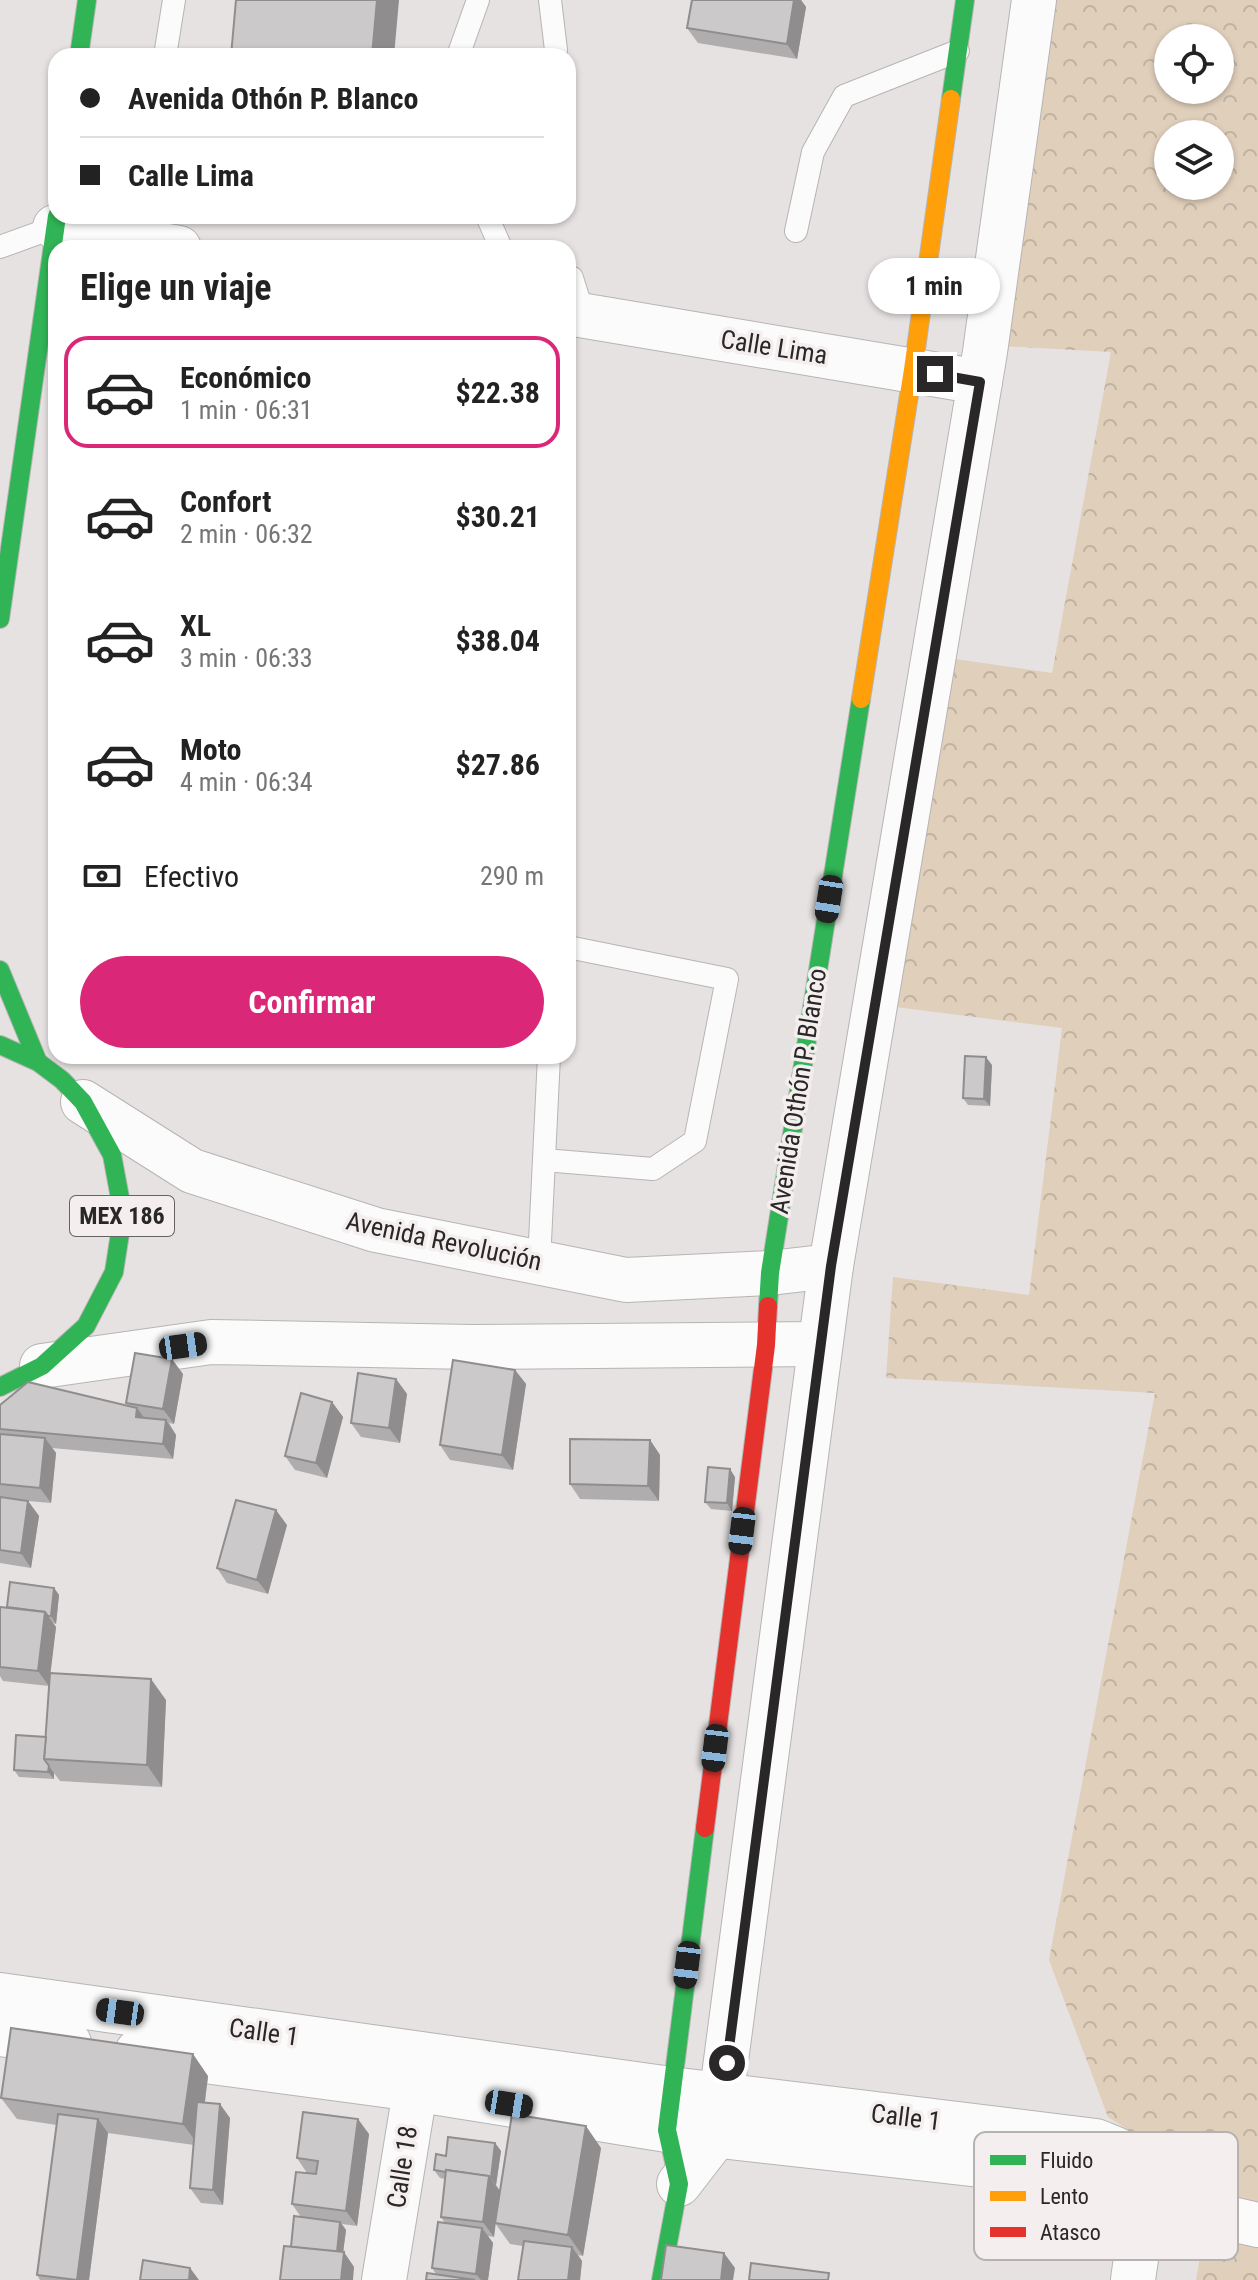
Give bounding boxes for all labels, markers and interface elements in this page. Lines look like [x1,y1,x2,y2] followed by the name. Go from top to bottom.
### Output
[1154,24,1234,200] map controls
[1154,24,1234,104] button: locate
[128,81,419,116] text: Avenida Othón P. Blanco
[1154,120,1234,200] button: layers
[128,158,254,193] text: Calle Lima
[869,258,1001,314] callout: 1 min
[80,267,271,309] text: Elige un viaje
[905,271,963,301] text: 1 min
[718,324,830,370] street label: Calle Lima
[84,356,156,428] icon: car
[917,356,953,392] route end
[180,360,311,395] text: Económico
[455,375,540,410] text: $22.38
[180,395,313,425] text: 1 min · 06:31
[84,480,156,552] icon: car
[180,484,271,519] text: Confort
[455,499,540,534] text: $30.21
[180,519,313,549] text: 2 min · 06:32
[84,604,156,676] icon: car
[180,608,211,643] text: XL
[455,623,540,658] text: $38.04
[180,643,313,673] text: 3 min · 06:33
[84,728,156,800] icon: car
[180,732,241,767] text: Moto
[455,747,540,782] text: $27.86
[180,767,313,797] text: 4 min · 06:34
[80,854,124,898] icon: cash
[144,859,239,894] text: Efectivo
[480,861,544,891] text: 290 m
[813,873,845,925] car
[80,956,544,1048] button: Confirmar
[764,966,832,1216] street label: Avenida Othón P. Blanco
[70,1196,174,1236] road number: MEX 186
[343,1206,545,1276] street label: Avenida Revolución
[158,1331,208,1361] car
[727,1506,757,1556] car
[700,1723,730,1773] car
[672,1940,702,1990] car
[95,1997,145,2027] car
[227,2012,301,2052] street label: Calle 1
[709,2045,745,2081] route start
[483,2088,535,2120] car
[869,2098,943,2136] street label: Calle 1
[381,2124,423,2210] street label: Calle 18
[974,2132,1238,2260] legend
[1040,2148,1093,2173] text: Fluido
[1040,2184,1089,2209] text: Lento
[1040,2220,1101,2245] text: Atasco

